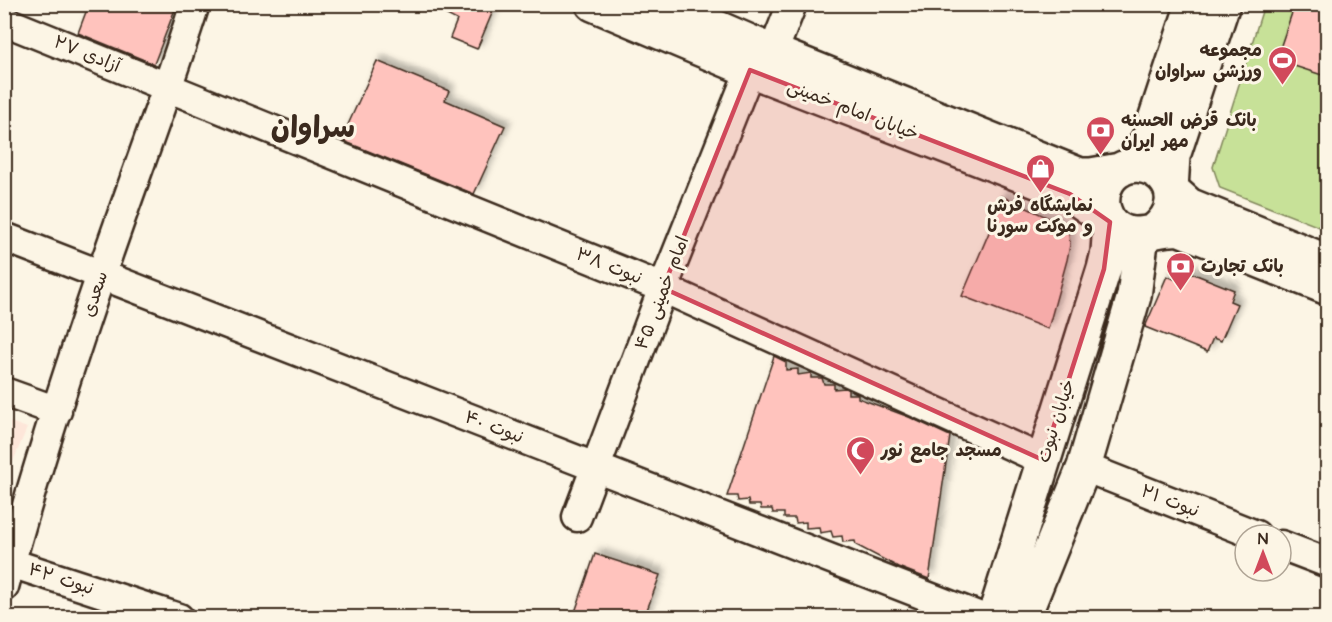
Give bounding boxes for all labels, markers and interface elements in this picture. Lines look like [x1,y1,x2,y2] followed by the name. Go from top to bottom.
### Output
[50,29,126,79] street label: آزادی ۲۷
[1155,38,1262,84] place label: مجموعه ورزشی سراوان
[1267,44,1299,86] sports icon: مجموعه ورزشی سراوان
[783,73,922,147] street label: خیابان امام خمینی
[271,107,355,149] district label: سراوان
[1121,108,1257,154] place label: بانک قرض الحسنه مهر ایران
[1084,114,1116,156] bank icon: بانک قرض الحسنه مهر ایران
[1024,152,1056,194] shop icon: نمایشگاه فرش و موکت سورنا
[987,193,1093,239] place label: نمایشگاه فرش و موکت سورنا
[629,232,696,354] street label: امام خمینی ۴۵
[572,241,646,291] street label: نبوت ۳۸
[1164,250,1196,292] bank icon: بانک تجارت
[1201,254,1284,279] place label: بانک تجارت
[76,268,114,320] street label: سعدی
[1031,376,1081,466] street label: خیابان نبوت
[461,404,527,450] street label: نبوت ۴۰
[844,434,876,476] mosque icon: مسجد جامع نور
[880,438,1002,463] place label: مسجد جامع نور
[1137,478,1203,524] street label: نبوت ۲۱
[1233,523,1293,583] north arrow
[1258,528,1268,550] text: N
[25,557,97,601] street label: نبوت ۴۲

